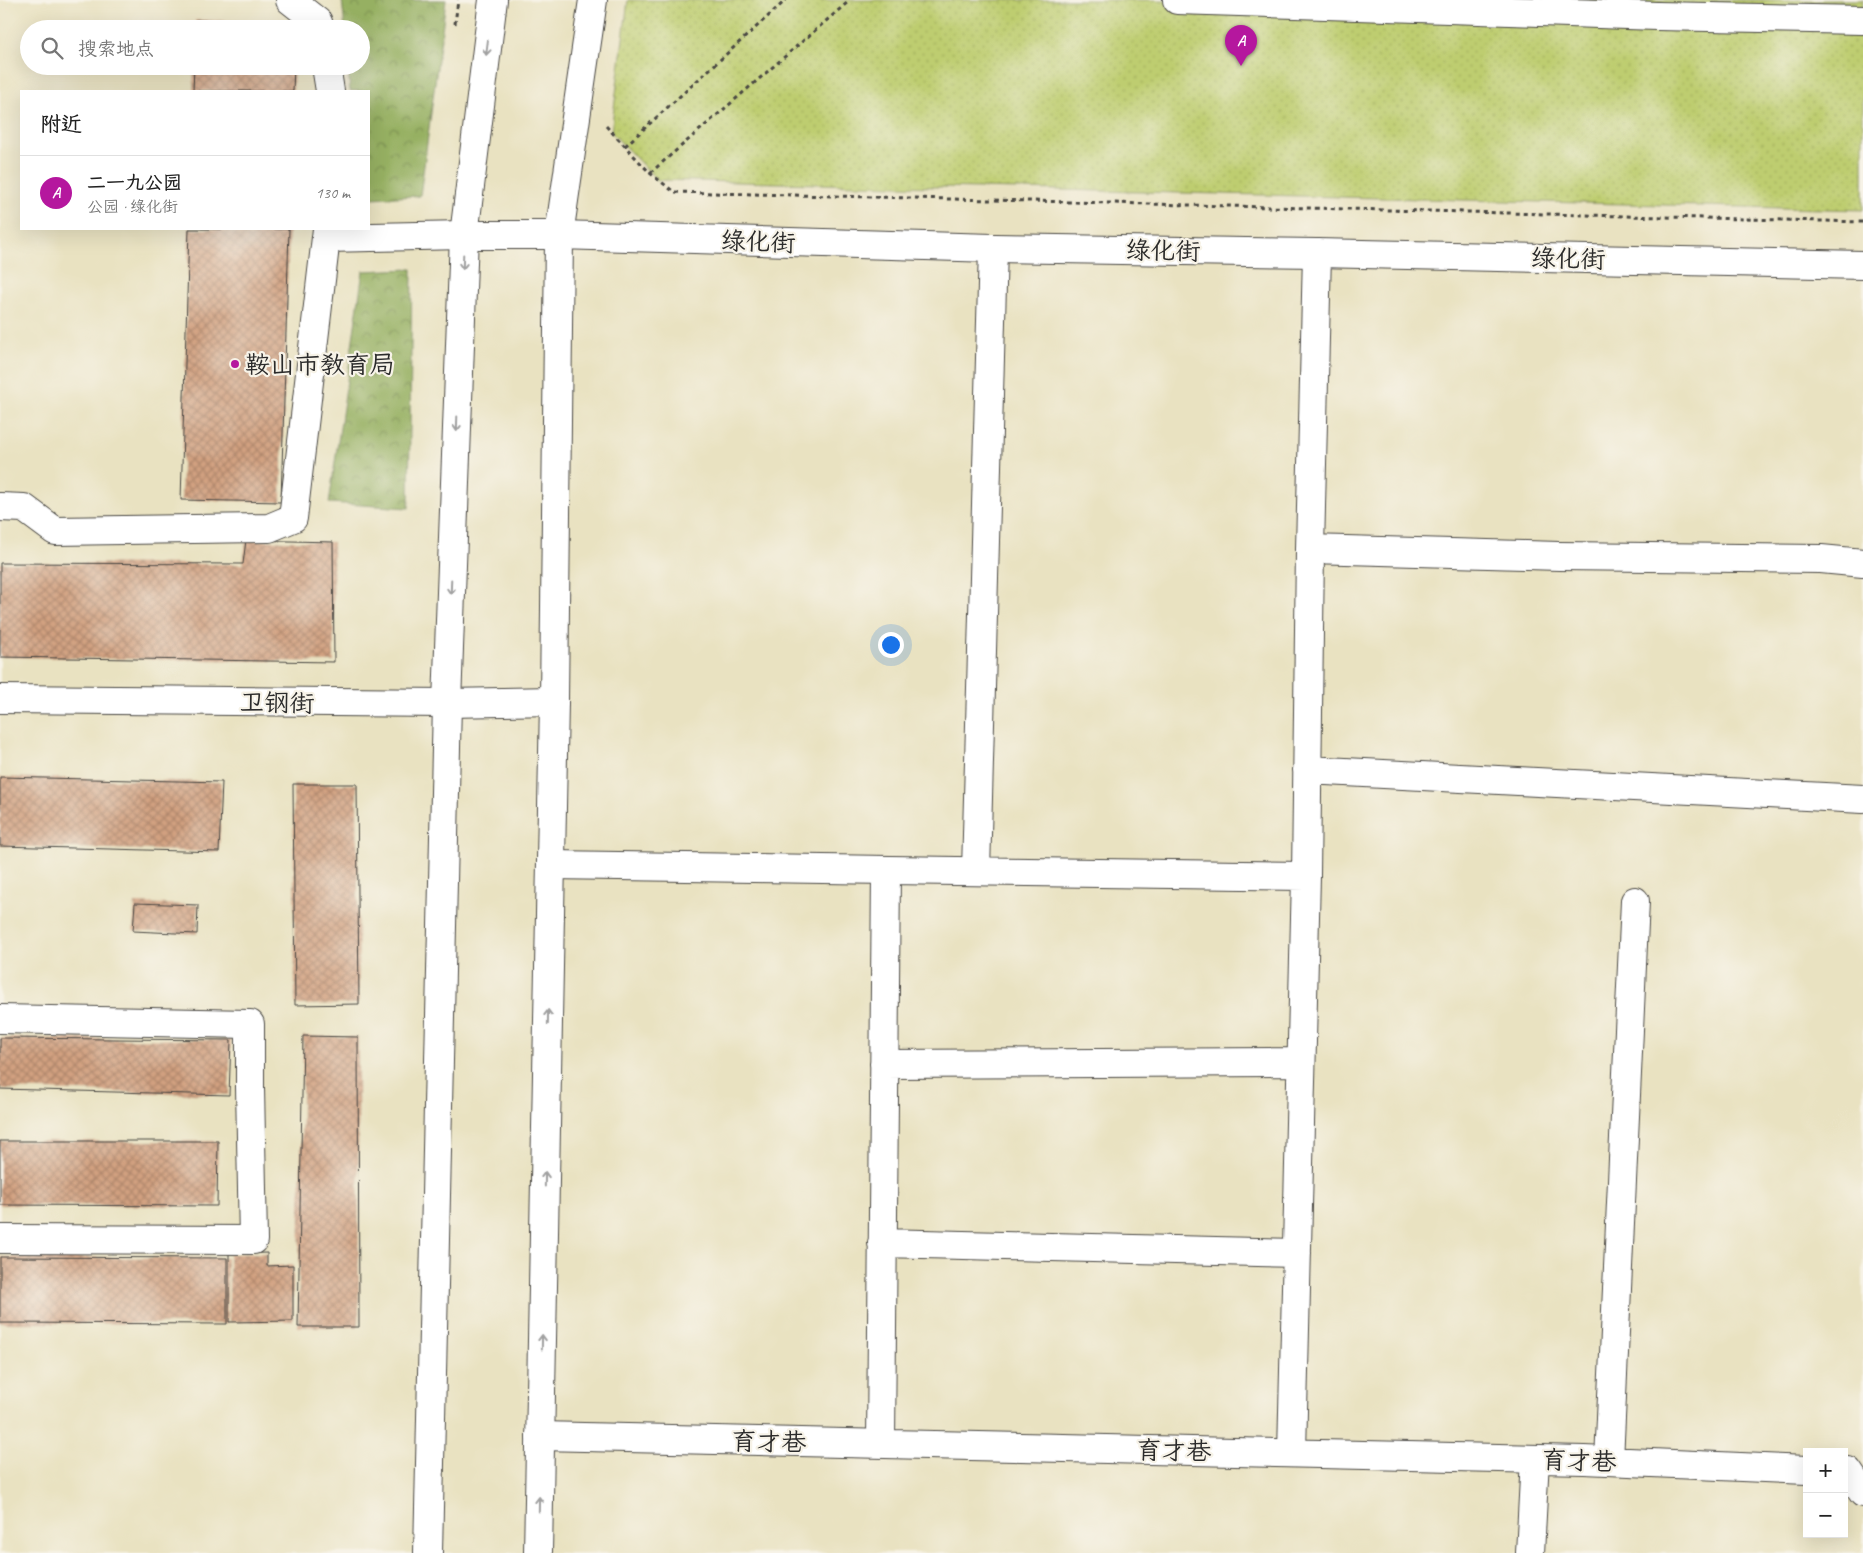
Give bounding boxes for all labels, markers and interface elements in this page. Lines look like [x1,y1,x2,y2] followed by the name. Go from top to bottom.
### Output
[20,20,370,75] search box
[1225,25,1257,66] pin: A
[38,34,66,62] icon: search
[78,37,154,61] text: 搜索地点
[482,40,492,56] one-way arrow
[40,111,82,137] text: 附近
[87,171,182,195] text: 二一九公园
[52,183,60,203] text: A
[316,183,350,203] text: 130 m
[87,197,178,217] text: 公园 · 绿化街
[720,225,796,259] street label: 绿化街
[1125,234,1201,268] street label: 绿化街
[1530,242,1606,276] street label: 绿化街
[458,254,467,270] one-way arrow
[245,349,395,381] place label: 鞍山市教育局
[229,358,241,370] marker: 鞍山市教育局
[452,416,462,432] one-way arrow
[447,578,456,594] one-way arrow
[878,632,904,658] your location
[239,686,315,720] street label: 卫钢街
[543,1009,553,1026] one-way arrow
[540,1172,550,1188] one-way arrow
[537,1334,547,1350] one-way arrow
[731,1425,807,1459] street label: 育才巷
[1136,1434,1212,1468] street label: 育才巷
[1541,1444,1617,1478] street label: 育才巷
[1803,1448,1848,1538] map controls
[1803,1448,1848,1493] button: +
[1803,1493,1848,1538] button: −
[534,1497,544,1513] one-way arrow

